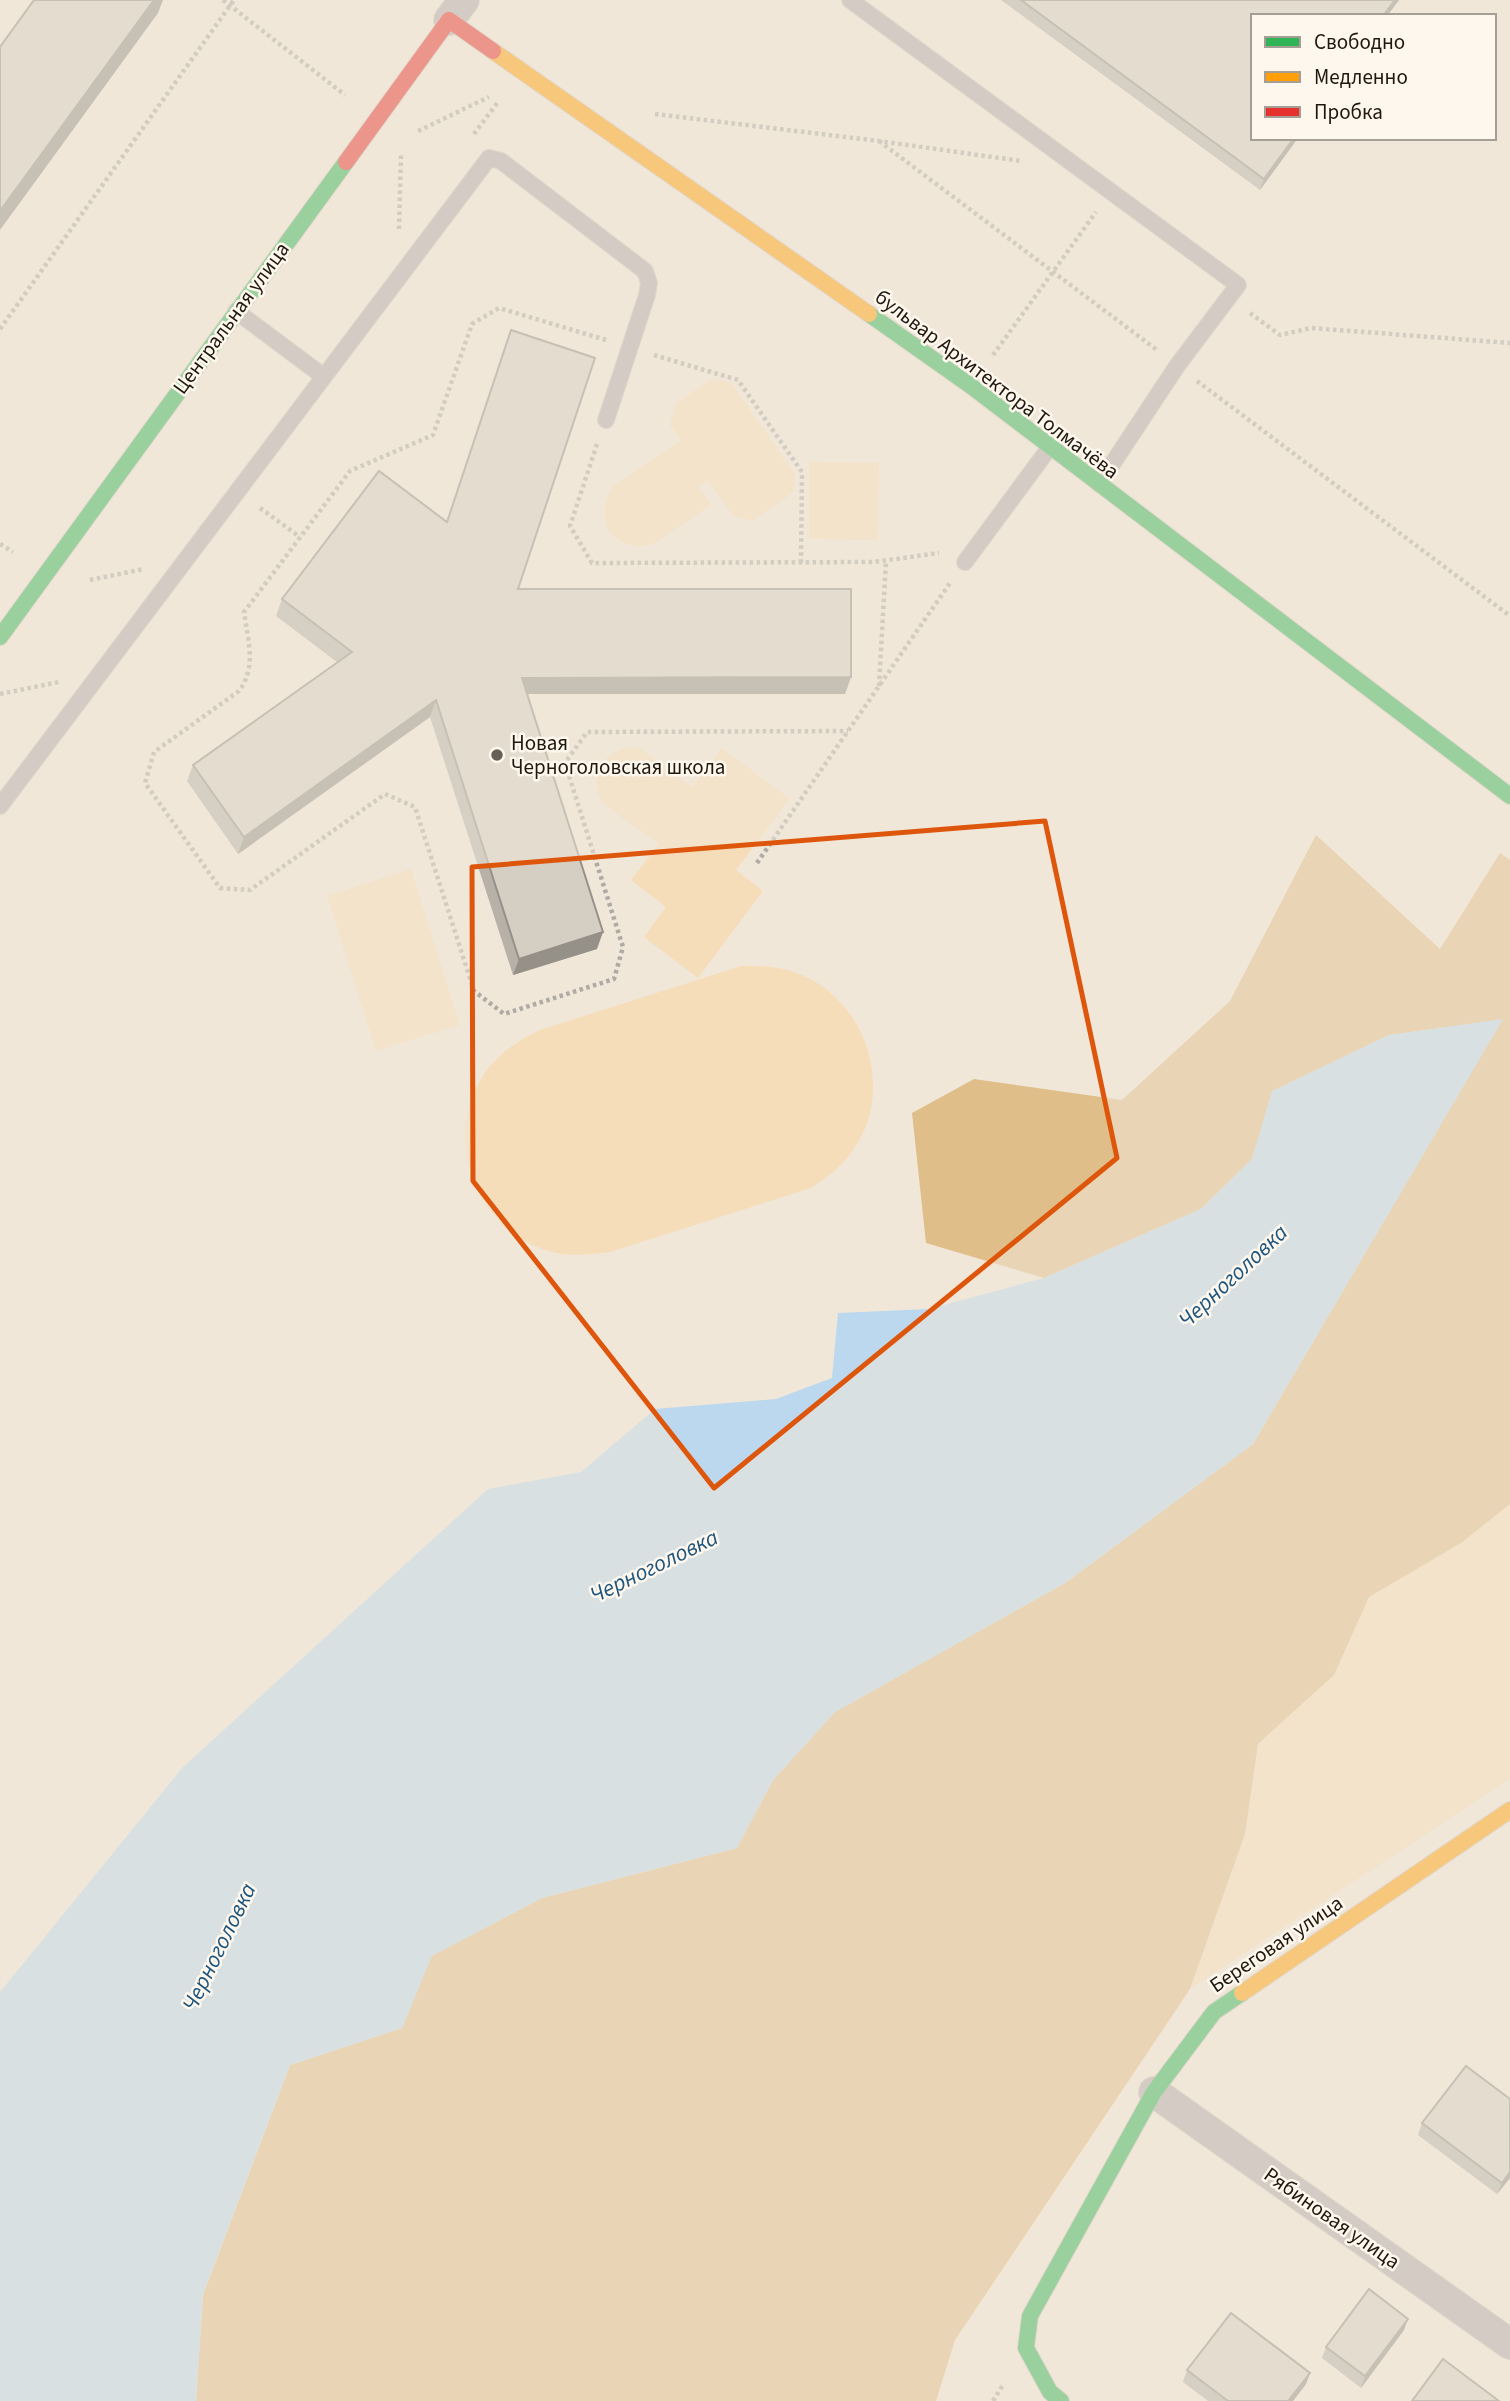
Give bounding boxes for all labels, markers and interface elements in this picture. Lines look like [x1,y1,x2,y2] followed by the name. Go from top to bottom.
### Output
[1251,14,1496,140] legend
[1314,27,1405,57] text: Свободно
[1314,62,1408,92] text: Медленно
[1314,97,1383,127] text: Пробка
[166,236,296,400] street label: Центральная улица
[869,282,1125,486] street label: бульвар Архитектора Толмачёва
[511,728,725,782] place label: Новая Черноголовская школа
[489,747,505,763] marker: Новая Черноголовская школа
[1171,1217,1295,1335] water label: Черноголовка
[584,1521,724,1611] water label: Черноголовка
[174,1877,264,2017] water label: Черноголовка
[1203,1888,1349,2000] street label: Береговая улица
[1258,2160,1406,2276] street label: Рябиновая улица

